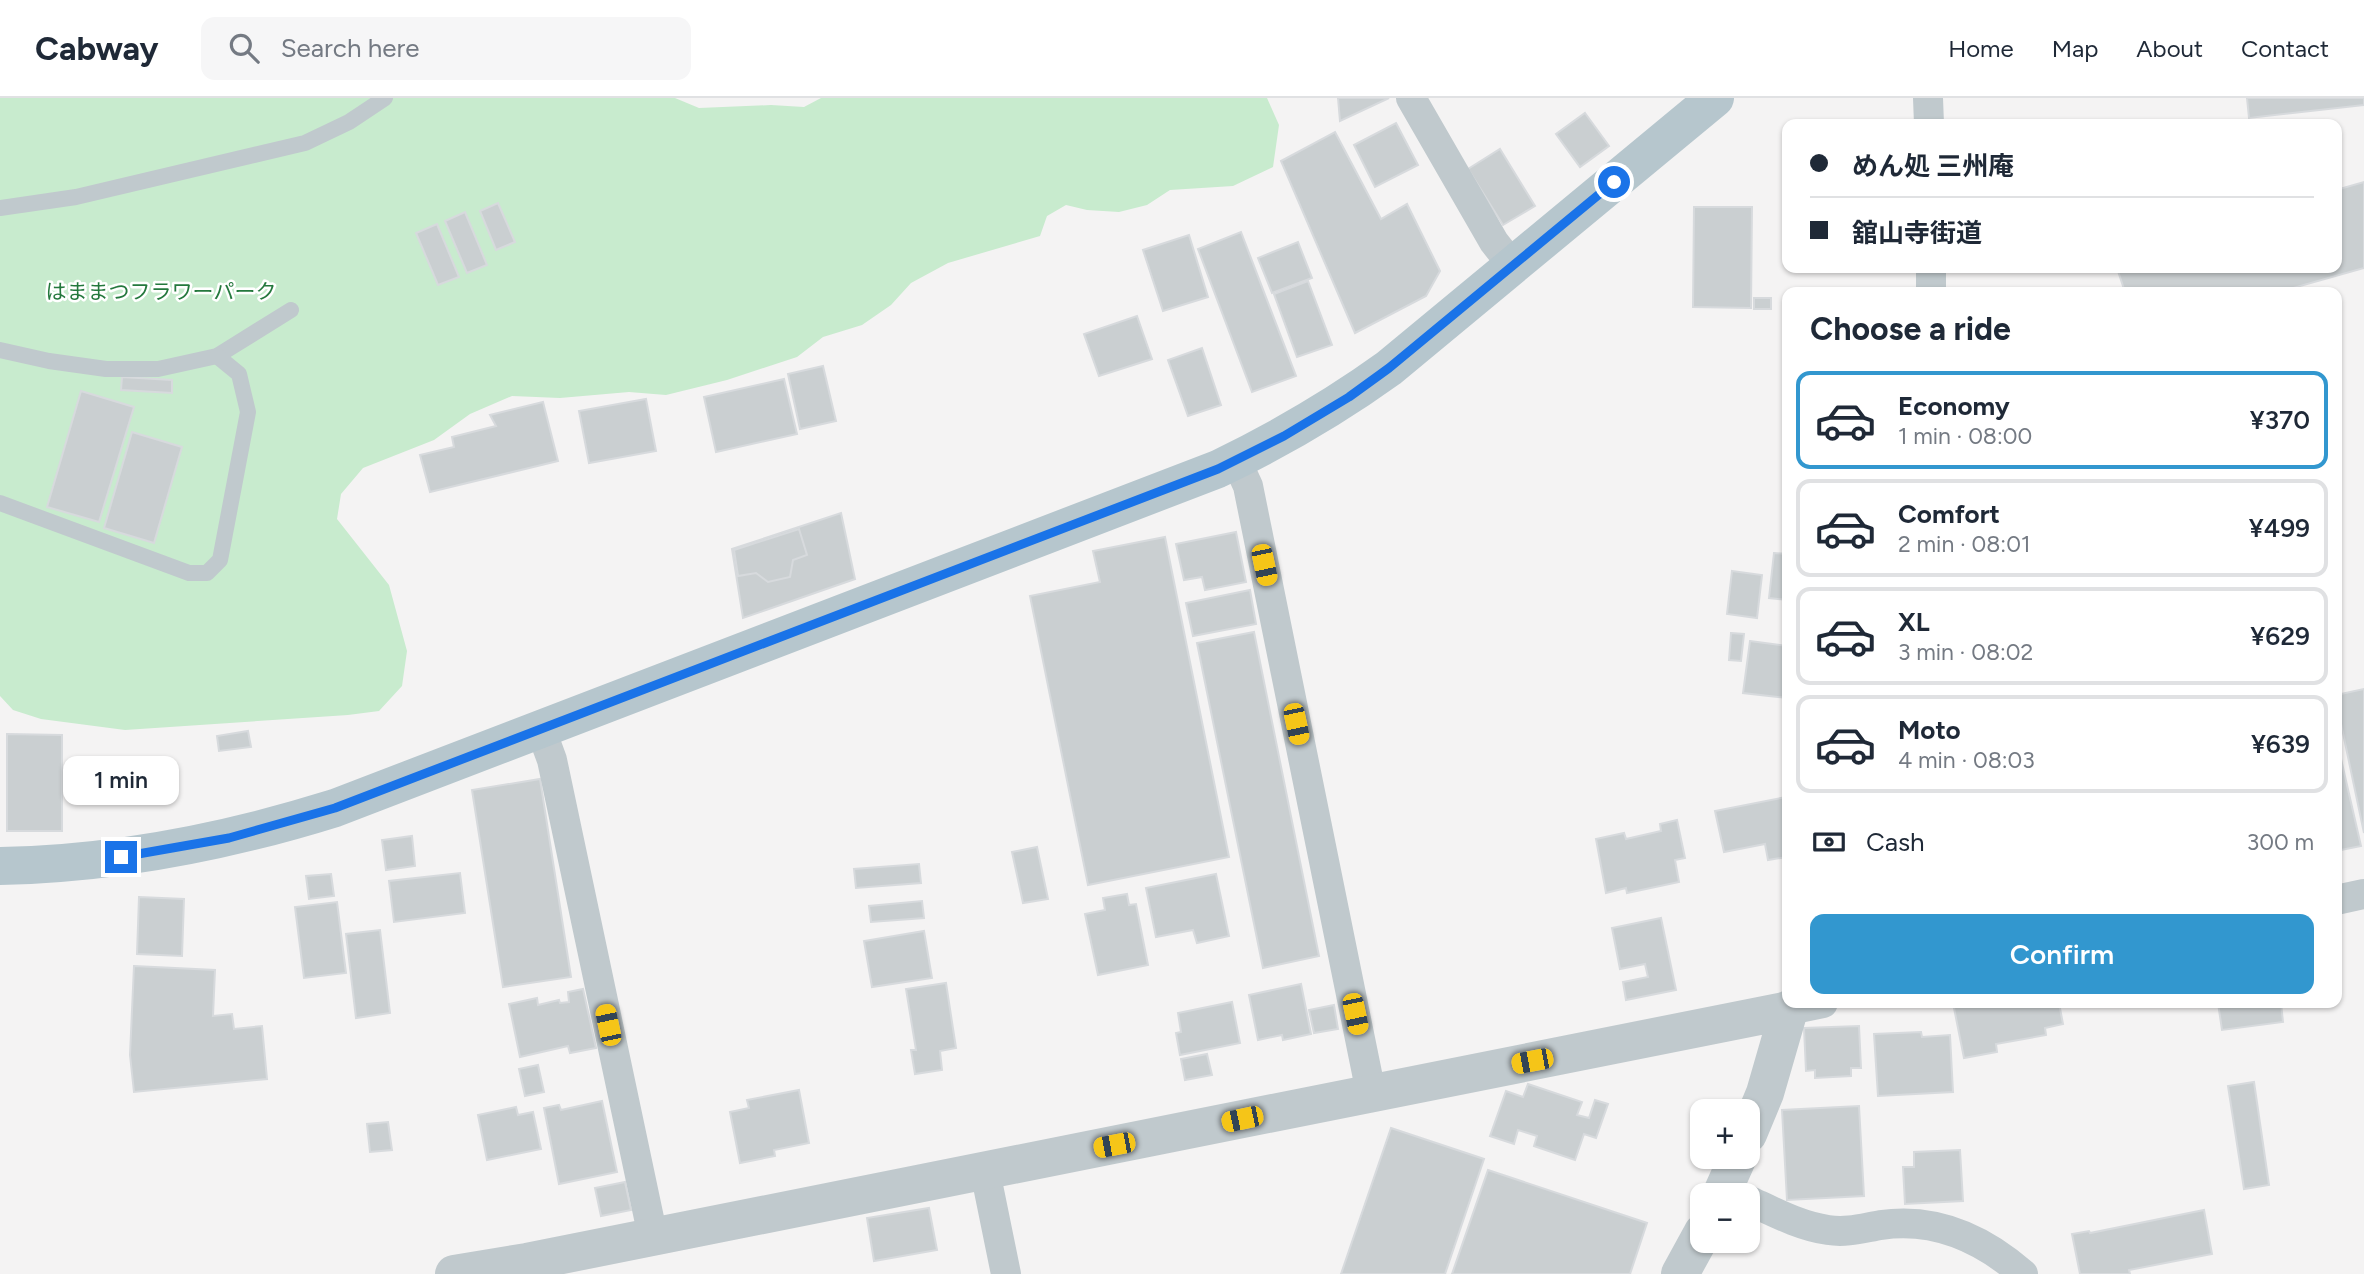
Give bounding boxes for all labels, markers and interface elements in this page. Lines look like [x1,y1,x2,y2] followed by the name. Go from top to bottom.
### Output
[201,17,691,80] search box
[35,29,159,68] text: Cabway
[225,29,263,67] icon: search
[281,32,420,64] text: Search here
[1948,34,2014,63] text: Home
[2052,34,2098,63] text: Map
[2136,34,2203,63] text: About
[2241,34,2329,63] text: Contact
[1852,150,2014,182] text: めん処 三州庵
[1598,166,1630,198] route start
[1852,217,1982,249] text: 舘山寺街道
[46,279,276,304] park label: はままつフラワーパーク
[1810,310,2011,348] text: Choose a ride
[1814,389,1877,452] icon: car
[1898,390,2010,422] text: Economy
[2250,404,2310,436] text: ¥370
[1898,422,2032,450] text: 1 min · 08:00
[1814,497,1877,560] icon: car
[1898,498,2000,530] text: Comfort
[2249,512,2310,544] text: ¥499
[1898,530,2030,558] text: 2 min · 08:01
[1250,542,1279,588] car
[1814,605,1877,668] icon: car
[1898,606,1930,638] text: XL
[2250,620,2310,652] text: ¥629
[1898,638,2033,666] text: 3 min · 08:02
[1282,701,1311,747] car
[1814,713,1877,776] icon: car
[1898,714,1961,746] text: Moto
[2251,728,2310,760] text: ¥639
[1898,746,2035,774] text: 4 min · 08:03
[63,756,179,804] callout: 1 min
[94,766,148,794] text: 1 min
[1810,823,1848,861] icon: cash
[1866,826,1925,858] text: Cash
[2247,828,2314,856] text: 300 m
[105,841,137,873] route end
[1810,914,2314,994] button: Confirm
[1341,991,1370,1037] car
[594,1002,623,1048] car
[1510,1047,1555,1075] car
[1690,1099,1760,1253] map controls
[1690,1099,1760,1169] button: +
[1220,1104,1265,1134] car
[1092,1131,1137,1159] car
[1690,1183,1760,1253] button: −

